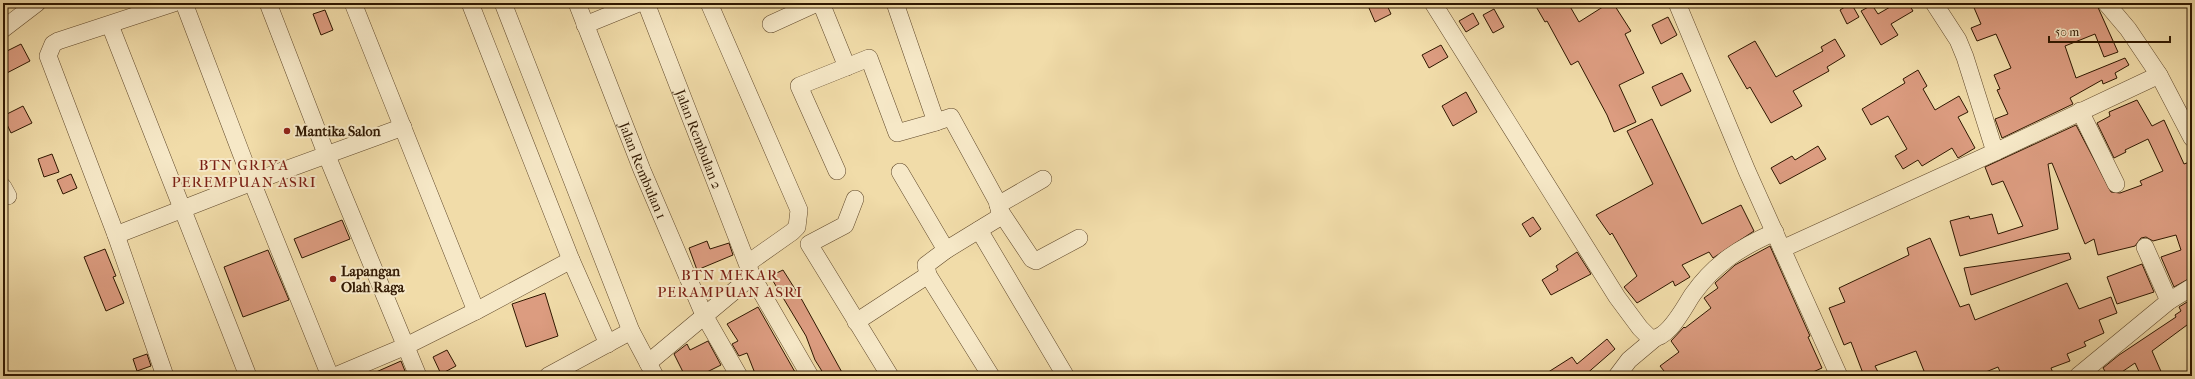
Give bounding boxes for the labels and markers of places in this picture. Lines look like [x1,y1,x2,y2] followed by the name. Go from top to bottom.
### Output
[294,123,382,140] place label: Mantika Salon
[282,126,292,136] marker: Mantika Salon
[341,263,405,296] place label: Lapangan Olah Raga
[328,274,338,284] marker: Lapangan Olah Raga

